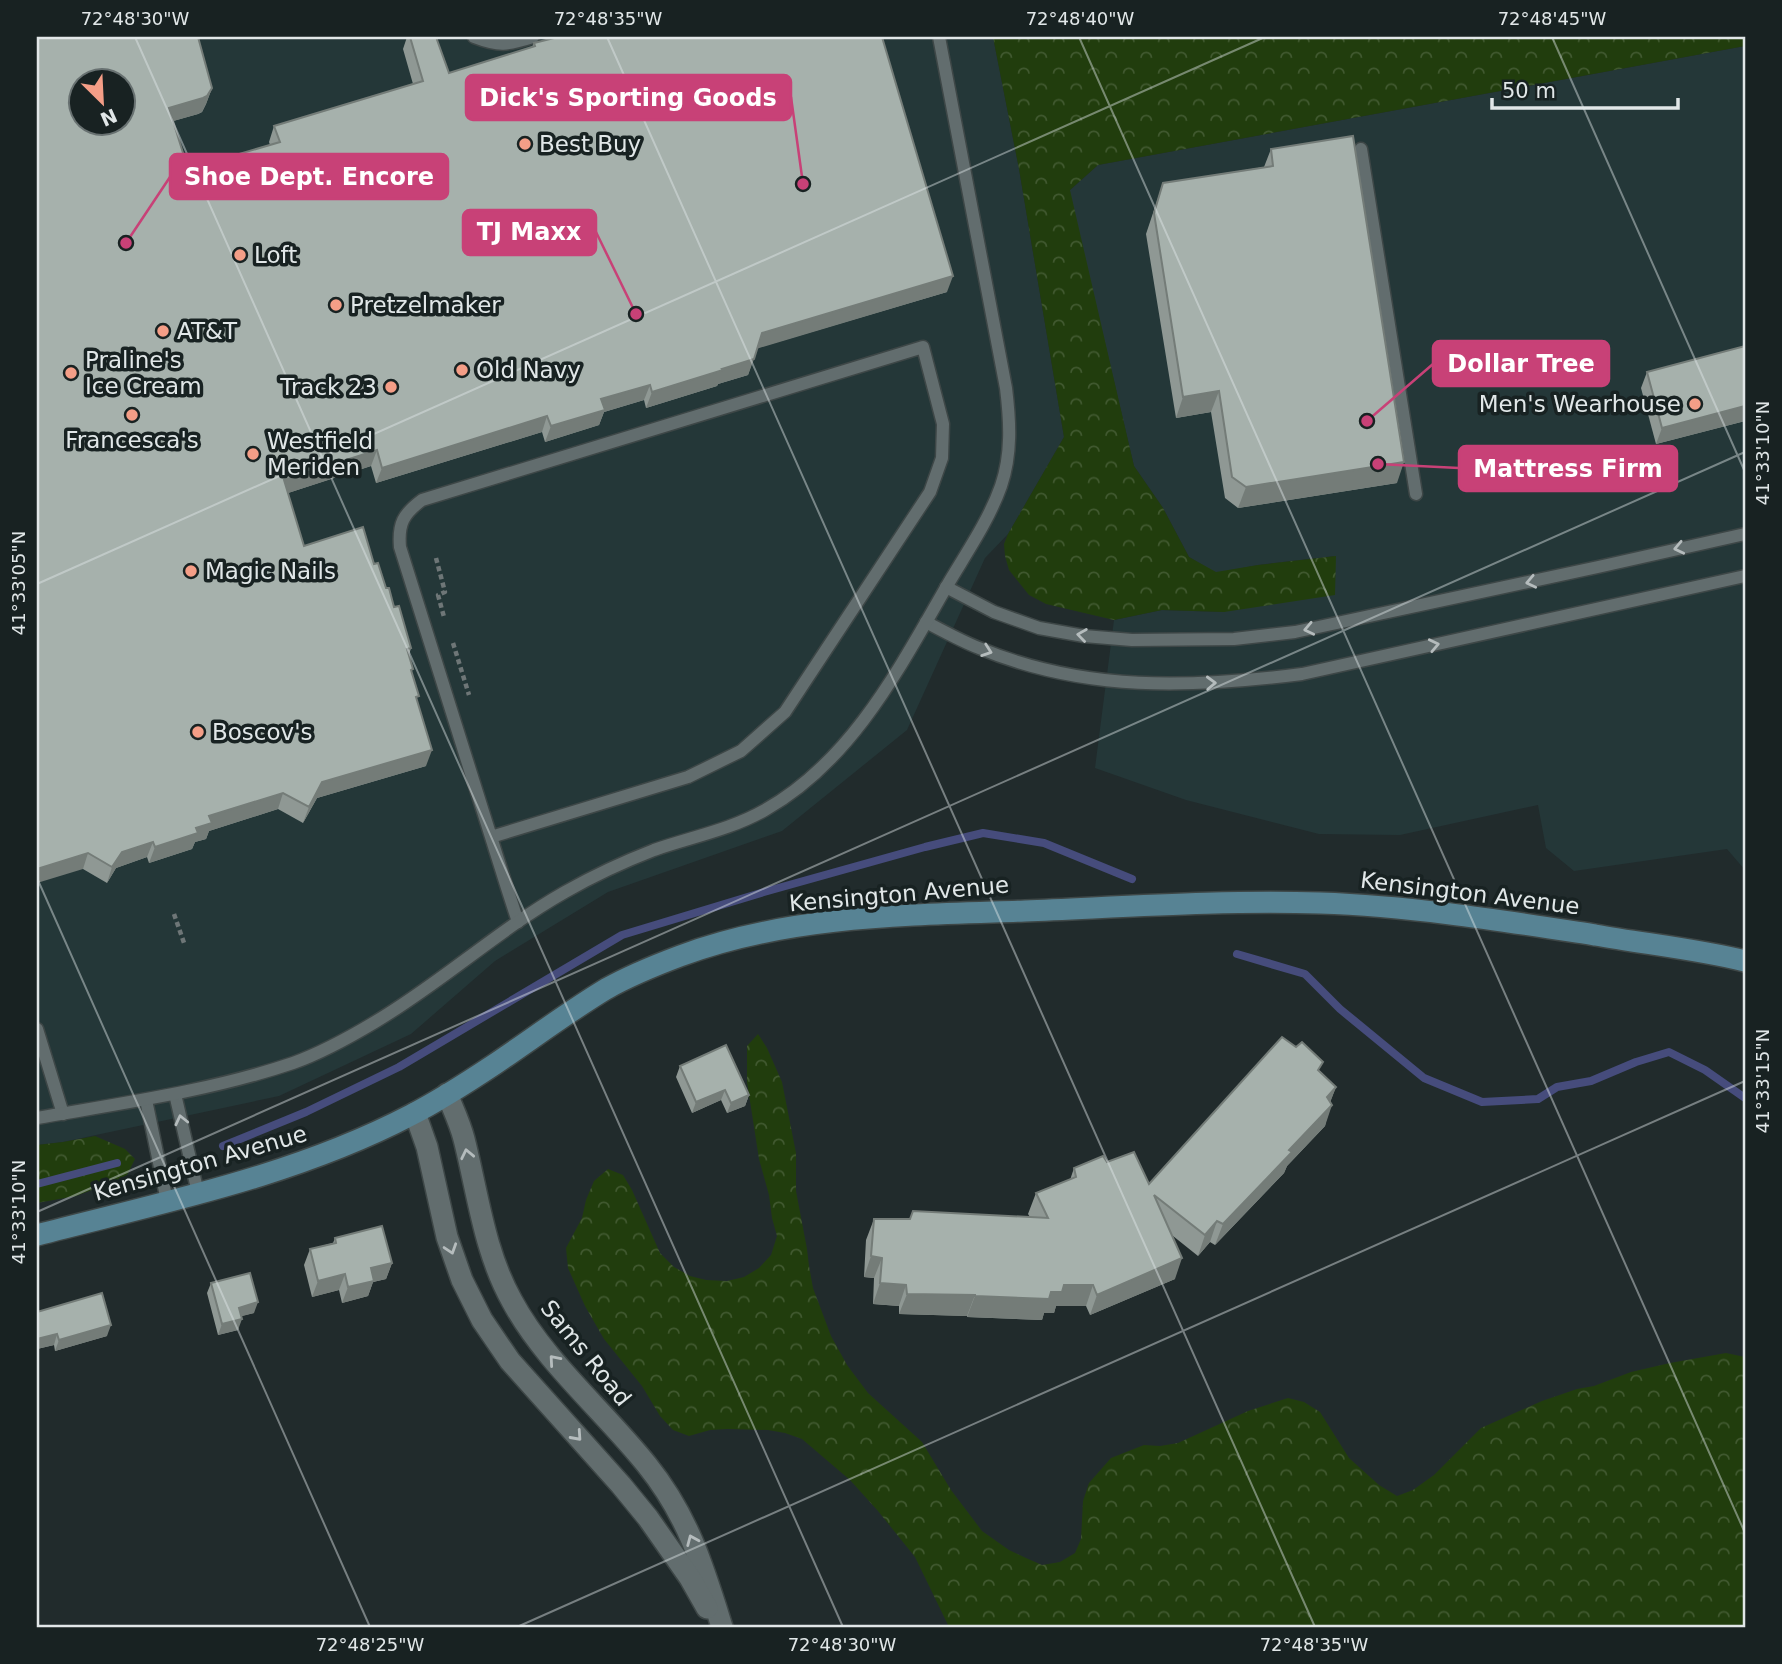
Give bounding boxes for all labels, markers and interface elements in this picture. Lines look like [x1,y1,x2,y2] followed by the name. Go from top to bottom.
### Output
[81,8,190,29] text: 72°48'30"W
[554,8,663,29] text: 72°48'35"W
[1026,8,1135,29] text: 72°48'40"W
[1498,8,1607,29] text: 72°48'45"W
[66,66,136,136] north arrow
[1492,66,1677,110] scale bar
[466,75,791,120] callout: Dick's Sporting Goods
[1502,79,1556,103] text: 50 m
[479,84,777,112] text: Dick's Sporting Goods
[97,104,121,131] text: N
[539,131,641,157] place label: Best Buy
[517,136,533,152] marker: Best Buy
[170,154,448,199] callout: Shoe Dept. Encore
[184,163,434,191] text: Shoe Dept. Encore
[463,210,596,255] callout: TJ Maxx
[477,218,582,246] text: TJ Maxx
[254,242,297,268] place label: Loft
[232,247,248,263] marker: Loft
[350,292,501,318] place label: Pretzelmaker
[328,297,344,313] marker: Pretzelmaker
[177,318,238,344] place label: AT&T
[155,323,171,339] marker: AT&T
[1433,341,1609,386] callout: Dollar Tree
[85,347,202,399] place label: Praline's Ice Cream
[1447,350,1595,378] text: Dollar Tree
[476,357,581,383] place label: Old Navy
[454,362,470,378] marker: Old Navy
[63,365,79,381] marker: Praline's Ice Cream
[279,374,377,400] place label: Track 23
[383,379,399,395] marker: Track 23
[1479,391,1681,417] place label: Men's Wearhouse
[1687,396,1703,412] marker: Men's Wearhouse
[1752,401,1773,505] text: 41°33'10"N
[124,407,140,423] marker: Francesca's
[65,427,199,453] place label: Francesca's
[267,428,373,480] place label: Westfield Meriden
[245,446,261,462] marker: Westfield Meriden
[1459,446,1677,491] callout: Mattress Firm
[1473,455,1663,483] text: Mattress Firm
[8,531,29,635] text: 41°33'05"N
[1673,540,1685,555] one-way arrow
[205,558,336,584] place label: Magic Nails
[183,563,199,579] marker: Magic Nails
[1525,573,1537,588] one-way arrow
[1303,621,1315,635] one-way arrow
[1076,628,1088,643] one-way arrow
[1428,639,1440,654] one-way arrow
[981,643,993,657] one-way arrow
[1205,676,1216,691] one-way arrow
[212,719,312,745] place label: Boscov's
[190,724,206,740] marker: Boscov's
[1359,867,1581,919] street label: Kensington Avenue
[788,871,1010,917] street label: Kensington Avenue
[1752,1029,1773,1133] text: 41°33'15"N
[174,1114,189,1126] one-way arrow
[90,1120,310,1206] street label: Kensington Avenue
[461,1148,476,1160] one-way arrow
[8,1160,29,1264] text: 41°33'10"N
[443,1243,457,1255] one-way arrow
[536,1295,636,1411] street label: Sams Road
[550,1355,562,1368] one-way arrow
[569,1428,581,1441] one-way arrow
[686,1534,700,1547] one-way arrow
[316,1634,425,1655] text: 72°48'25"W
[788,1634,897,1655] text: 72°48'30"W
[1260,1634,1369,1655] text: 72°48'35"W

